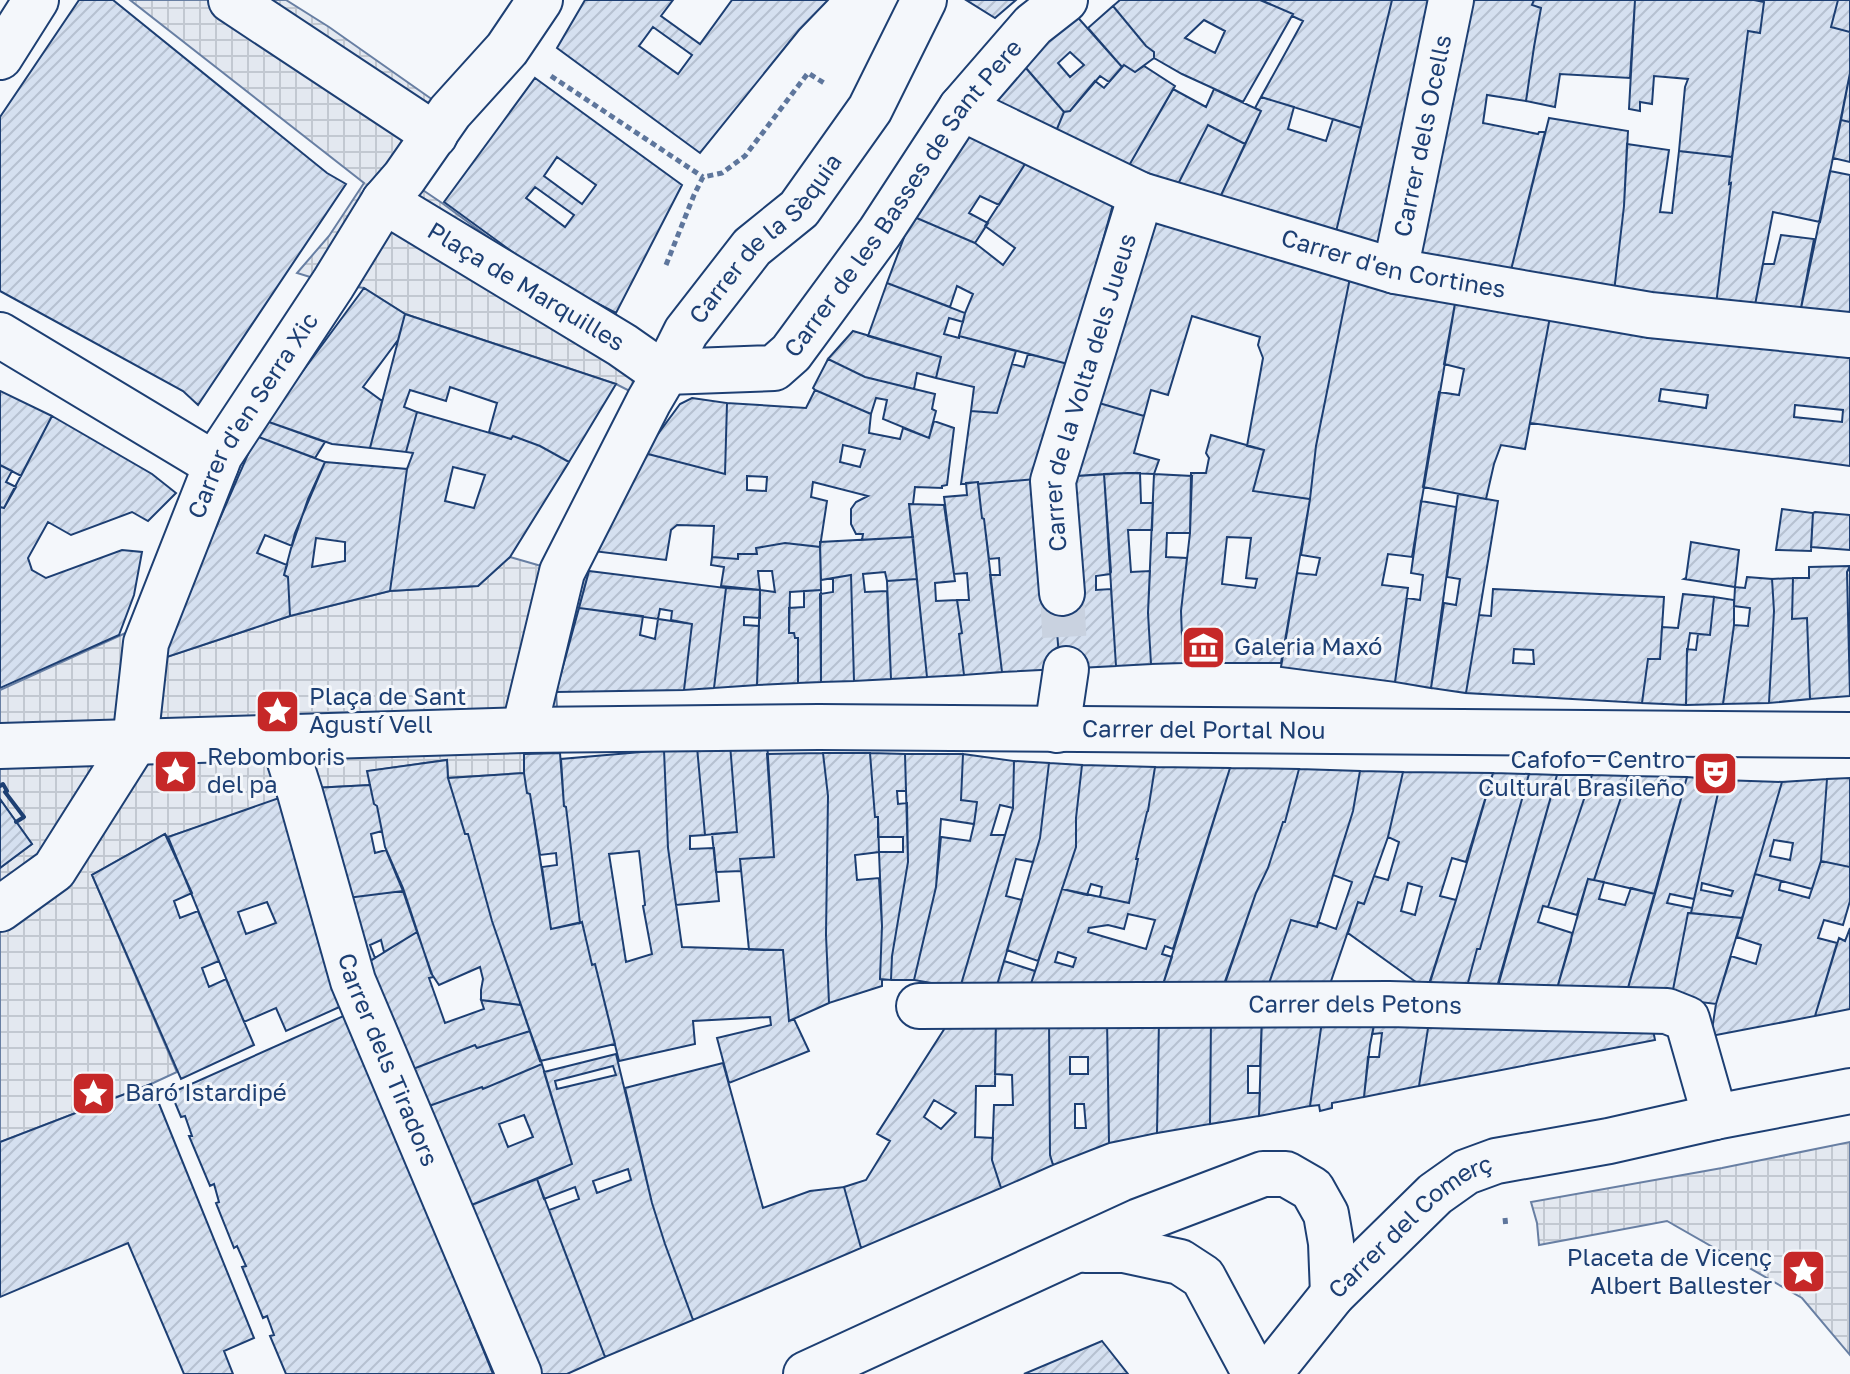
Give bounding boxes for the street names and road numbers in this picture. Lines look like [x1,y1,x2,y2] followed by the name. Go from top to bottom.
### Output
[777,32,1027,362] street label: Carrer de les Basses de Sant Pere
[1386,32,1456,239] street label: Carrer dels Ocells
[682,147,847,329] street label: Carrer de la Sèquia
[423,215,631,356] street label: Plaça de Marquilles
[1278,222,1508,303] street label: Carrer d'en Cortines
[1037,229,1141,553] street label: Carrer de la Volta dels Jueus
[181,306,323,522] street label: Carrer d'en Serra Xic
[1082,713,1326,744] street label: Carrer del Portal Nou
[333,950,446,1170] street label: Carrer dels Tiradors
[1248,988,1462,1019] street label: Carrer dels Petons
[1321,1148,1496,1304] street label: Carrer del Comerç

